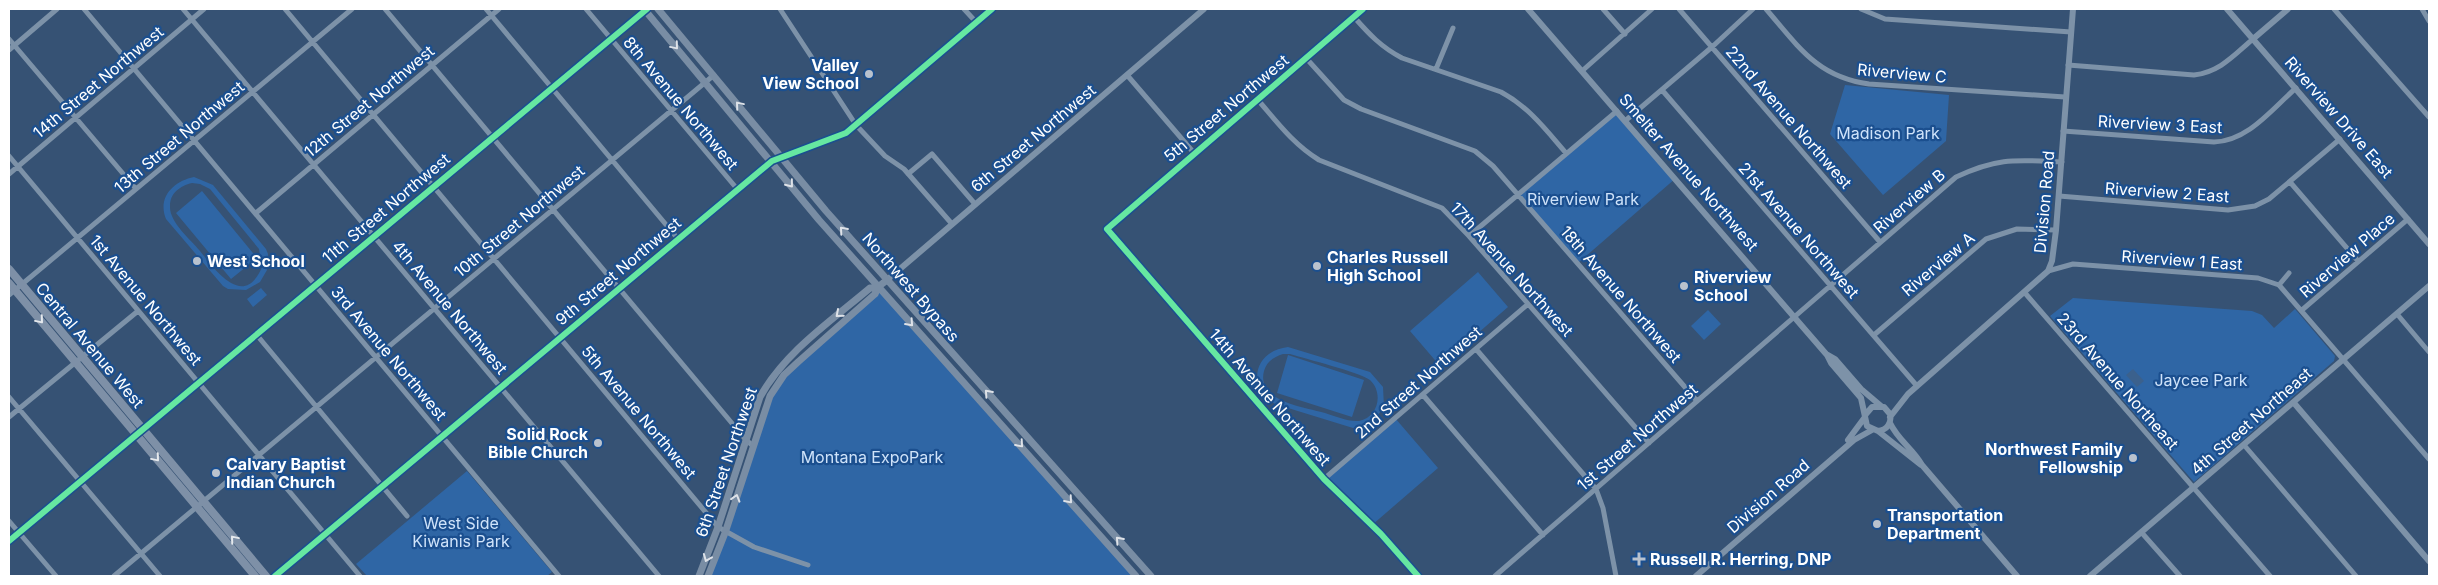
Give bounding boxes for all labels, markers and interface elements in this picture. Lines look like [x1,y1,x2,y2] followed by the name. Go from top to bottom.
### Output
[29,22,167,142] street label: 14th Street Northwest
[619,32,743,174] street label: 8th Avenue Northwest
[300,41,438,161] street label: 12th Street Northwest
[670,41,679,50] one-way arrow
[1722,42,1856,192] street label: 22nd Avenue Northwest
[1159,50,1293,166] street label: 5th Street Northwest
[2281,52,2397,182] street label: Riverview Drive East
[762,55,859,93] place label: Valley View School
[1856,59,1948,87] street label: Riverview C
[863,68,875,80] marker: Valley View School
[110,77,248,197] street label: 13th Street Northwest
[966,80,1100,196] street label: 6th Street Northwest
[1615,89,1763,255] street label: Smelter Avenue Northwest
[735,102,744,111] one-way arrow
[2097,111,2223,137] street label: Riverview 3 East
[1836,123,1940,143] park label: Madison Park
[318,149,454,267] street label: 11th Street Northwest
[2030,150,2058,254] street label: Division Road
[1735,158,1863,302] street label: 21st Avenue Northwest
[450,161,588,281] street label: 10th Street Northwest
[1869,164,1949,238] street label: Riverview B
[2104,178,2230,206] street label: Riverview 2 East
[785,179,794,188] one-way arrow
[1527,189,1639,209] park label: Riverview Park
[1446,198,1578,340] street label: 17th Avenue Northwest
[2295,208,2399,302] street label: Riverview Place
[551,213,685,329] street label: 9th Street Northwest
[1556,222,1686,366] street label: 18th Avenue Northwest
[840,227,849,236] one-way arrow
[858,228,964,346] street label: Northwest Bypass
[1897,228,1979,300] street label: Riverview A
[86,231,206,369] street label: 1st Avenue Northwest
[388,236,512,378] street label: 4th Avenue Northwest
[2121,246,2243,274] street label: Riverview 1 East
[1327,247,1448,285] place label: Charles Russell High School
[207,251,305,271] place label: West School
[191,255,203,267] marker: West School
[1311,260,1323,272] marker: Charles Russell High School
[1694,267,1772,305] place label: Riverview School
[32,278,148,412] street label: Central Avenue West
[1678,280,1690,292] marker: Riverview School
[327,282,451,424] street label: 3rd Avenue Northwest
[2053,308,2183,454] street label: 23rd Avenue Northeast
[836,309,845,318] one-way arrow
[34,314,43,323] one-way arrow
[905,318,914,327] one-way arrow
[1350,321,1486,443] street label: 2nd Street Northwest
[1205,324,1335,470] street label: 14th Avenue Northwest
[577,341,701,483] street label: 5th Avenue Northwest
[2186,363,2316,479] street label: 4th Street Northeast
[2154,370,2248,390] park label: Jaycee Park
[1573,379,1701,495] street label: 1st Street Northwest
[691,384,761,540] street label: 6th Street Northwest
[984,389,993,398] one-way arrow
[488,424,589,462] place label: Solid Rock Bible Church
[592,437,604,449] marker: Solid Rock Bible Church
[1014,438,1023,447] one-way arrow
[1985,439,2123,477] place label: Northwest Family Fellowship
[801,447,944,467] park label: Montana ExpoPark
[150,452,159,461] one-way arrow
[2127,452,2139,464] marker: Northwest Family Fellowship
[226,454,346,492] place label: Calvary Baptist Indian Church
[1723,455,1813,537] street label: Division Road
[210,467,222,479] marker: Calvary Baptist Indian Church
[731,494,741,502] one-way arrow
[1064,495,1073,504] one-way arrow
[1887,505,2003,543] place label: Transportation Department
[412,513,510,551] park label: West Side Kiwanis Park
[1871,518,1883,530] marker: Transportation Department
[232,536,240,545] one-way arrow
[1116,536,1125,545] one-way arrow
[1650,549,1831,569] place label: Russell R. Herring, DNP
[1632,552,1646,566] marker: Russell R. Herring, DNP
[703,553,713,562] one-way arrow

